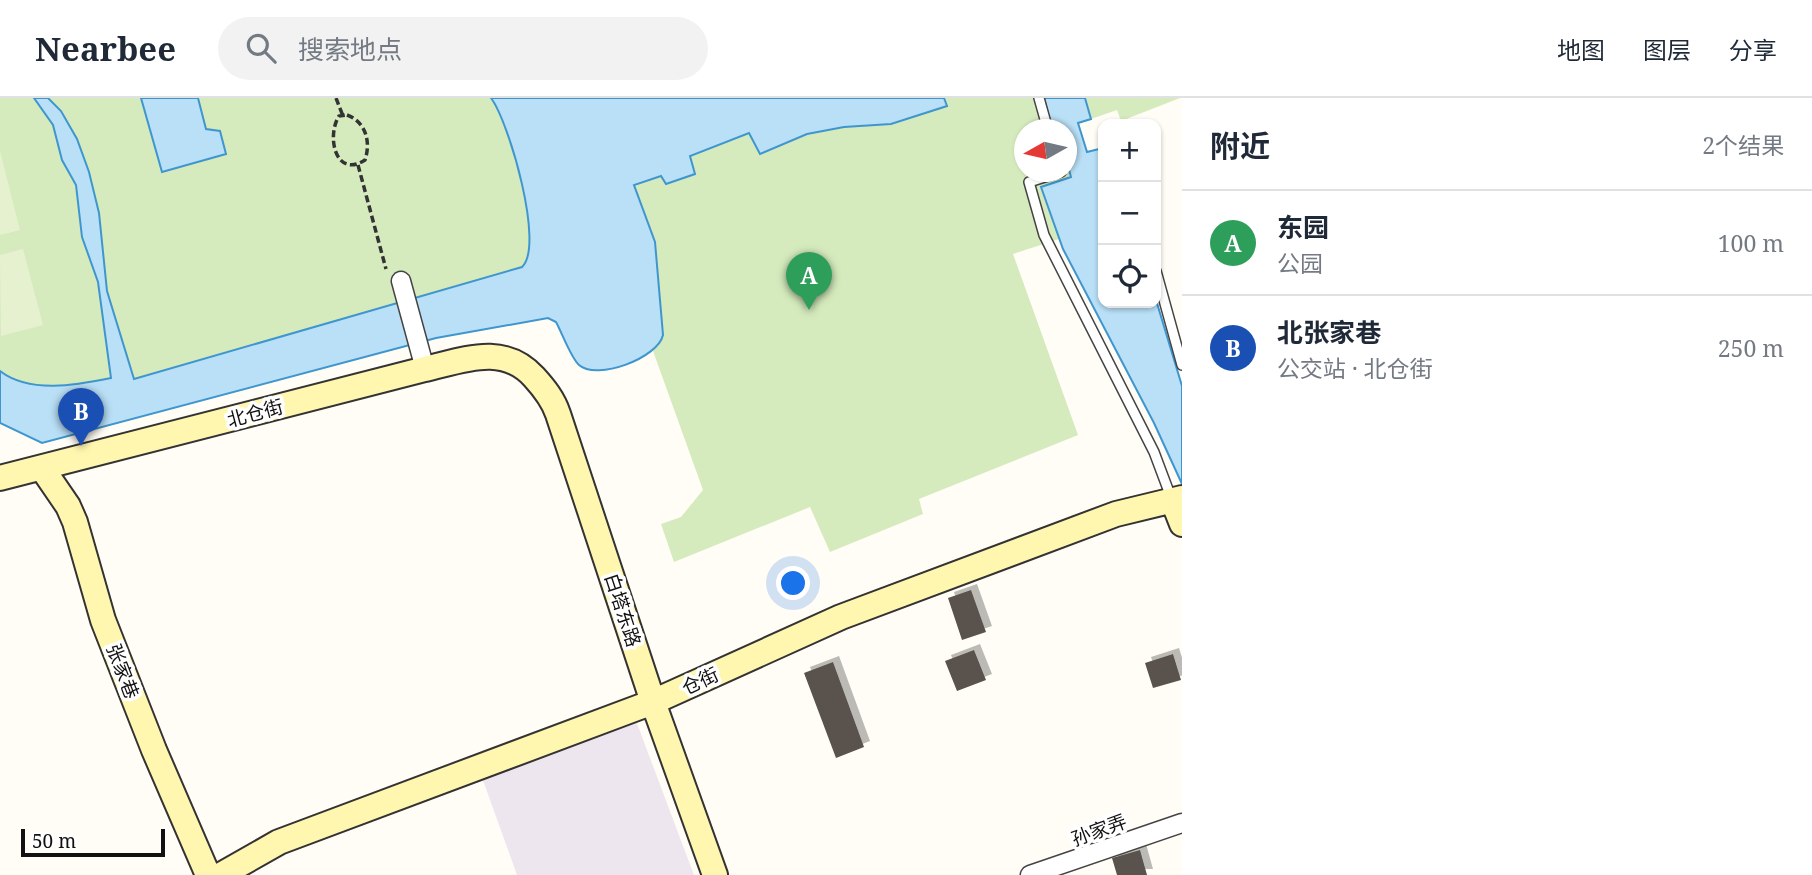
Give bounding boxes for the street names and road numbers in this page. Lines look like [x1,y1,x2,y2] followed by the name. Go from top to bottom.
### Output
[224,393,286,433] street label: 北仓街
[599,570,647,650] street label: 白塔东路
[101,640,145,702] street label: 张家巷
[677,661,723,701] street label: 仓街
[1068,808,1130,852] street label: 孙家弄

